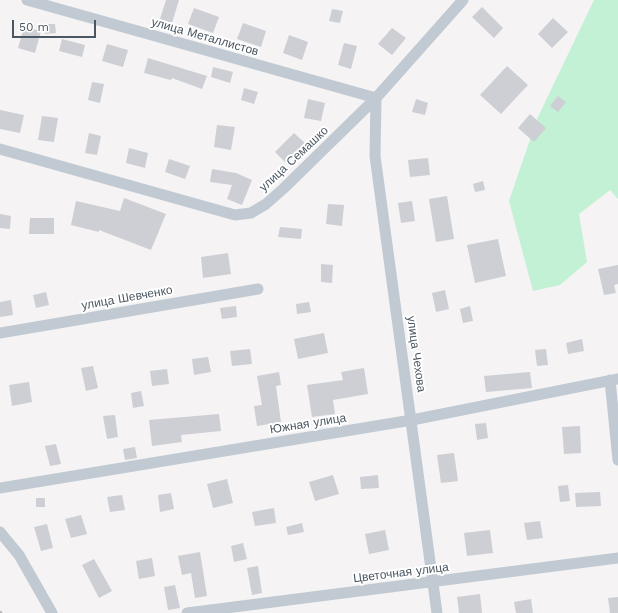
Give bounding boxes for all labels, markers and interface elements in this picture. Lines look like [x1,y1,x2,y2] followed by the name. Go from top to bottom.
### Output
[14,12,98,38] scale bar
[150,15,260,59] street label: улица Металлистов
[19,20,49,34] text: 50 m
[257,123,331,195] street label: улица Семашко
[80,283,174,313] street label: улица Шевченко
[404,315,428,393] street label: улица Чехова
[269,411,347,437] street label: Южная улица
[352,560,450,586] street label: Цветочная улица

